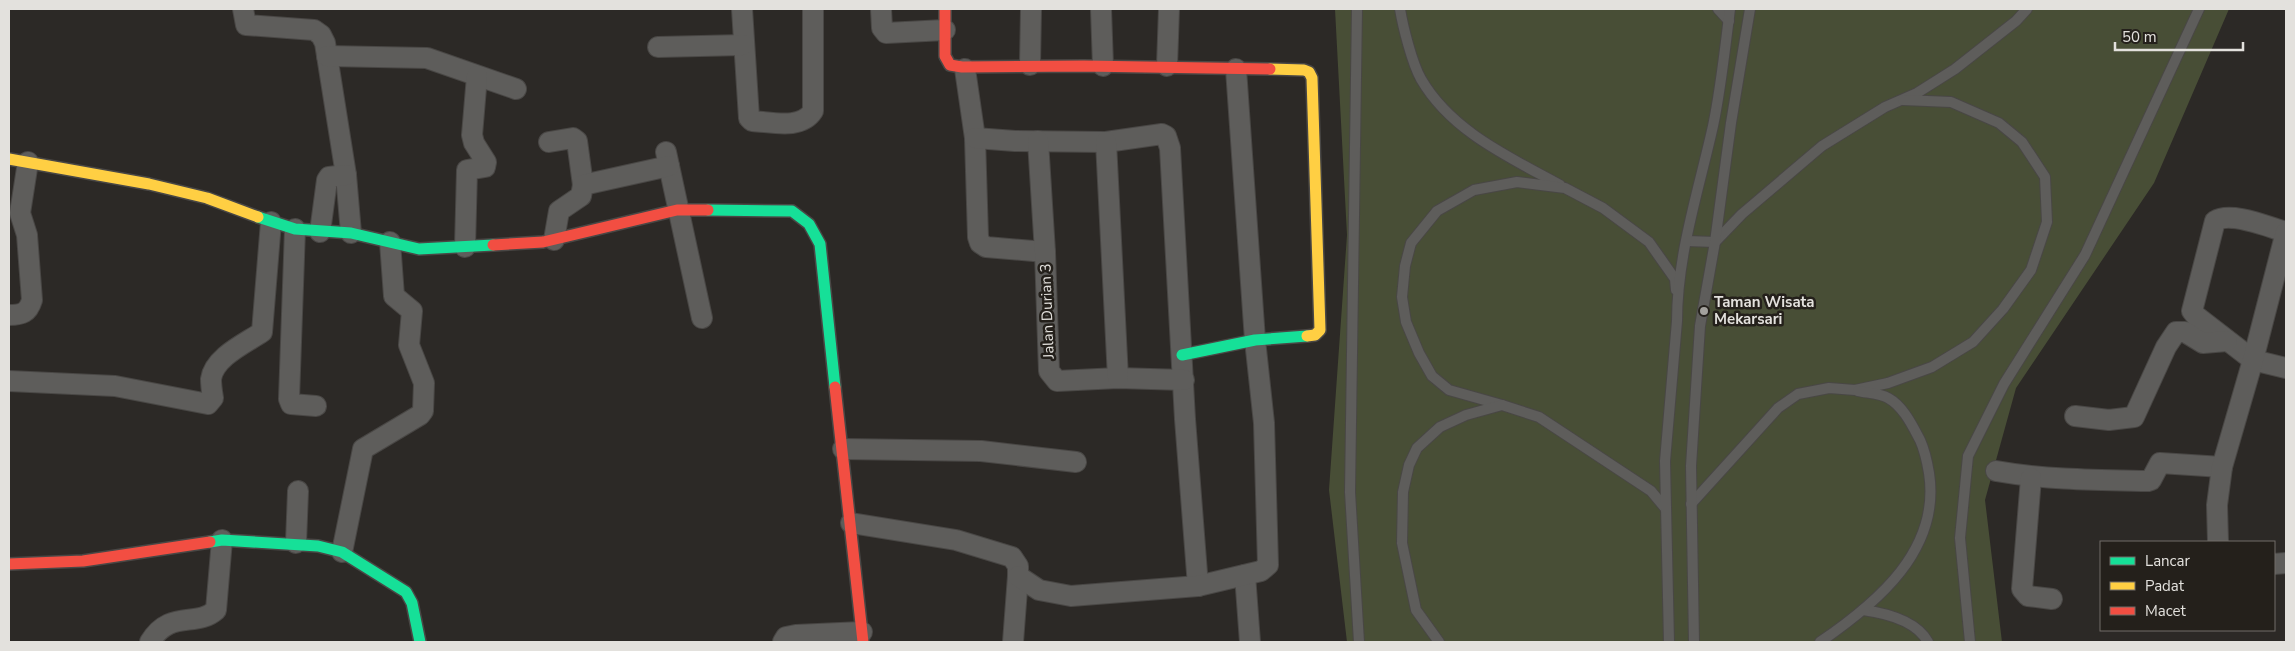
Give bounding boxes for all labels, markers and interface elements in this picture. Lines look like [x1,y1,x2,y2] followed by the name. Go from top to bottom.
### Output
[2115,20,2242,52] scale bar
[2122,27,2157,47] text: 50 m
[1035,263,1059,360] street label: Jalan Durian 3
[1714,292,1815,329] place label: Taman Wisata Mekarsari
[1698,305,1710,317] marker: Taman Wisata Mekarsari
[2100,541,2275,631] legend
[2145,551,2190,571] text: Lancar
[2145,576,2185,596] text: Padat
[2145,601,2187,621] text: Macet

